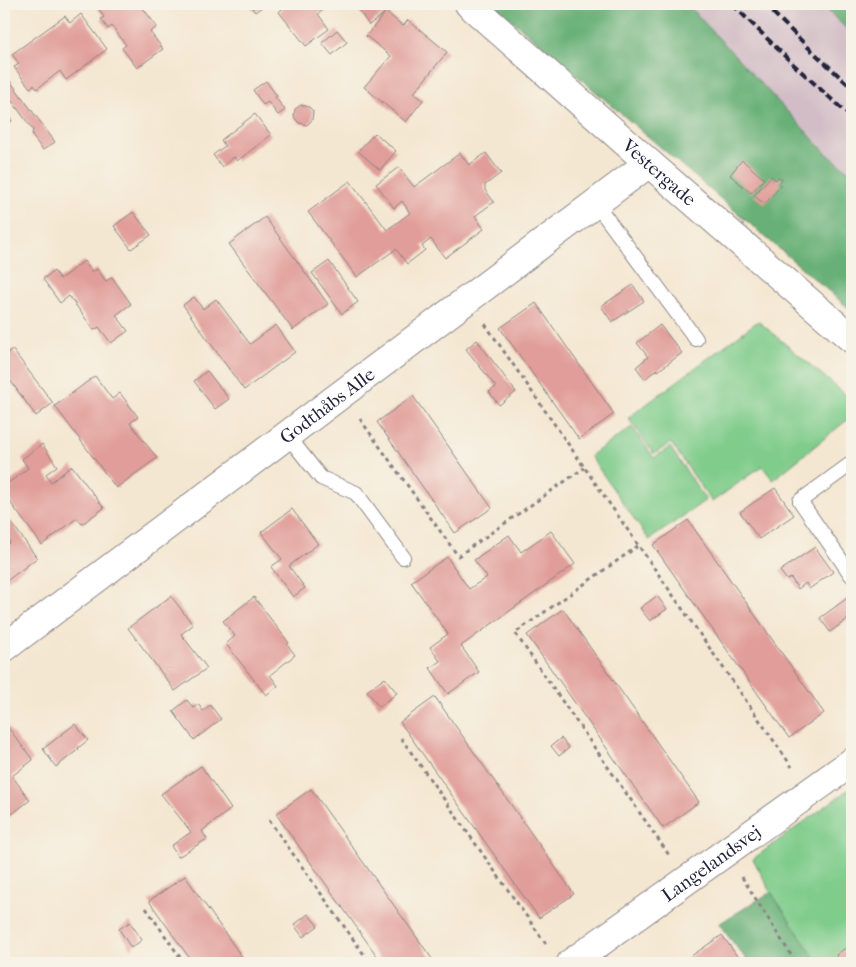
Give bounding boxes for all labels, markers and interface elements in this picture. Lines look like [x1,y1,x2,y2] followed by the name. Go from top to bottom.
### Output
[617,134,700,211] street label: Vestergade
[276,363,379,449] street label: Godthåbs Alle
[658,821,765,907] street label: Langelandsvej

